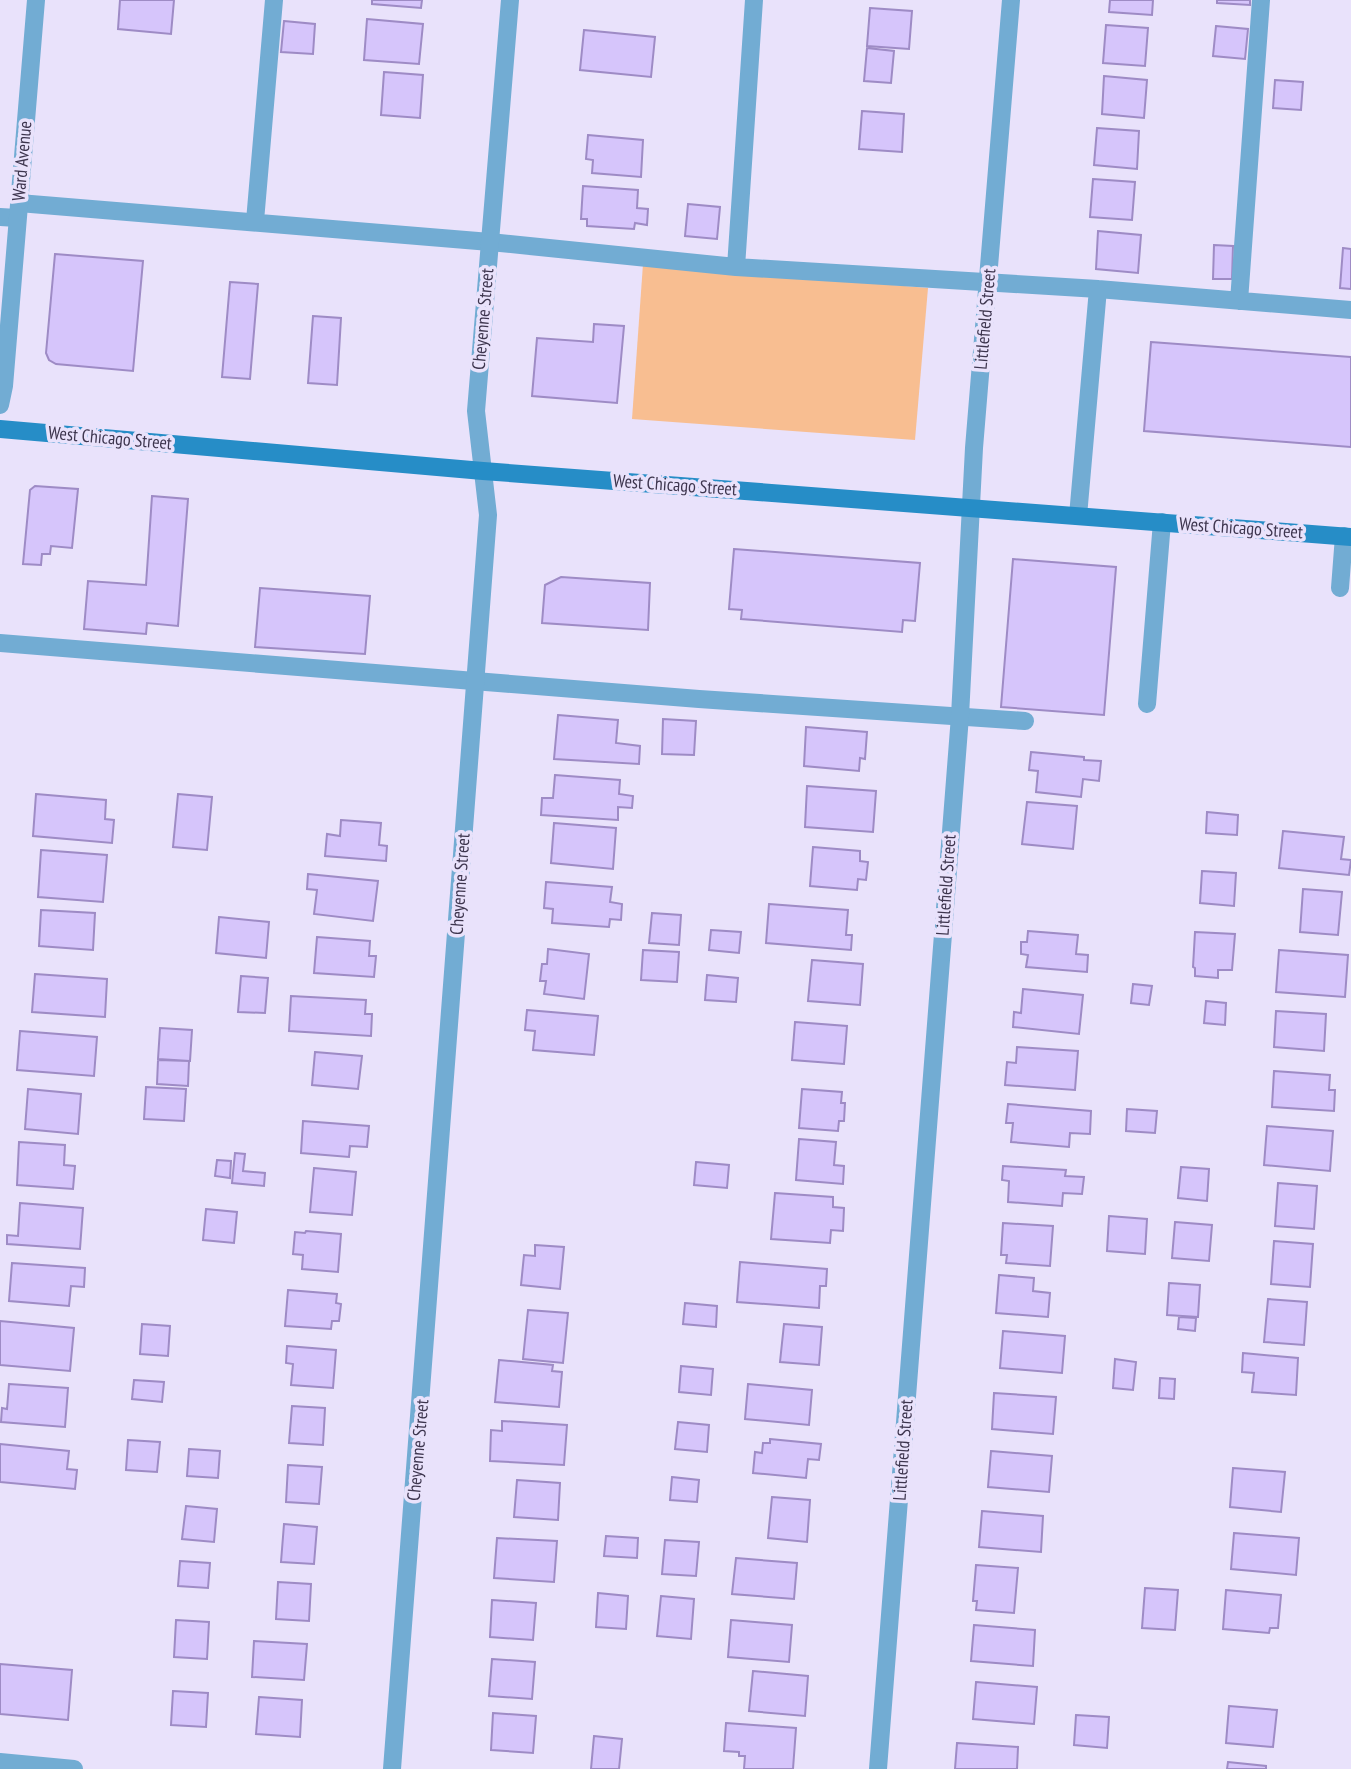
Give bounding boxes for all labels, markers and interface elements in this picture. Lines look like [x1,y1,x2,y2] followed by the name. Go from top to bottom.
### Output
[7,120,36,202] street label: Ward Avenue
[467,267,498,371] street label: Cheyenne Street
[969,267,1000,370] street label: Littlefield Street
[47,421,173,454] street label: West Chicago Street
[612,469,738,500] street label: West Chicago Street
[1178,512,1304,543] street label: West Chicago Street
[444,832,475,936] street label: Cheyenne Street
[930,834,961,936] street label: Littlefield Street
[402,1398,433,1502] street label: Cheyenne Street
[887,1399,918,1501] street label: Littlefield Street

